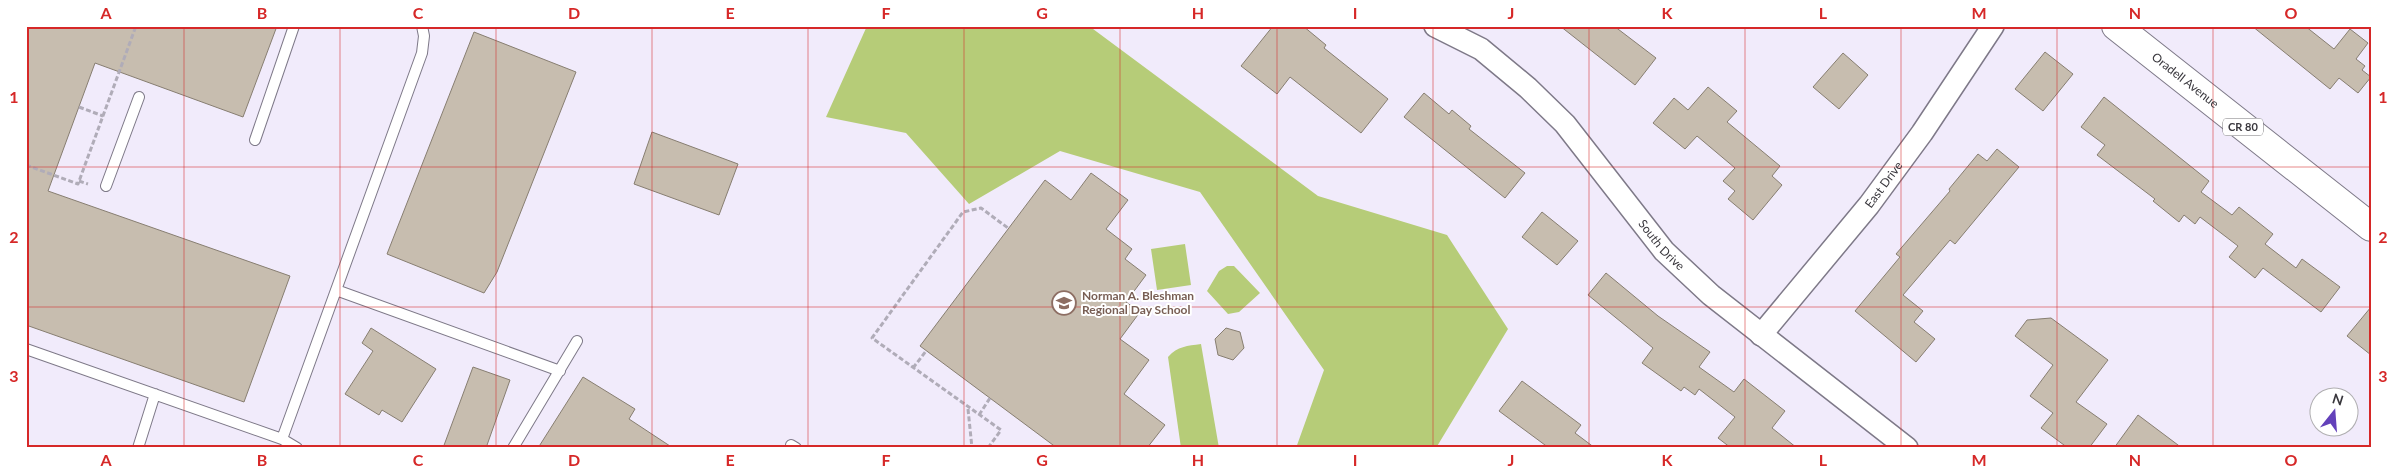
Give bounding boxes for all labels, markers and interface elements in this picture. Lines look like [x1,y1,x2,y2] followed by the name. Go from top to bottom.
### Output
[99,3,112,22] text: A
[257,3,267,22] text: B
[413,3,424,22] text: C
[568,3,580,22] text: D
[725,3,735,22] text: E
[881,3,891,22] text: F
[1036,3,1048,22] text: G
[1192,3,1204,22] text: H
[1353,3,1357,22] text: I
[1508,3,1514,22] text: J
[1662,3,1674,22] text: K
[1819,3,1828,22] text: L
[1971,3,1987,22] text: M
[2129,3,2141,22] text: N
[2285,3,2298,22] text: O
[2149,49,2222,111] street label: Oradell Avenue
[9,87,19,106] text: 1
[2378,87,2388,106] text: 1
[2223,118,2263,136] road number: CR 80
[1861,158,1905,211] street label: East Drive
[1635,216,1688,273] street label: South Drive
[9,227,19,246] text: 2
[2378,227,2388,246] text: 2
[1082,288,1194,317] place label: Norman A. Bleshman Regional Day School
[1051,290,1077,316] school or university icon: Norman A. Bleshman Regional Day School
[9,366,19,385] text: 3
[2378,366,2388,385] text: 3
[2310,386,2360,436] north arrow
[2330,389,2346,409] text: N
[99,450,112,469] text: A
[257,450,267,469] text: B
[413,450,424,469] text: C
[568,450,580,469] text: D
[725,450,735,469] text: E
[881,450,891,469] text: F
[1036,450,1048,469] text: G
[1192,450,1204,469] text: H
[1353,450,1357,469] text: I
[1508,450,1514,469] text: J
[1662,450,1674,469] text: K
[1819,450,1828,469] text: L
[1971,450,1987,469] text: M
[2129,450,2141,469] text: N
[2285,450,2298,469] text: O

